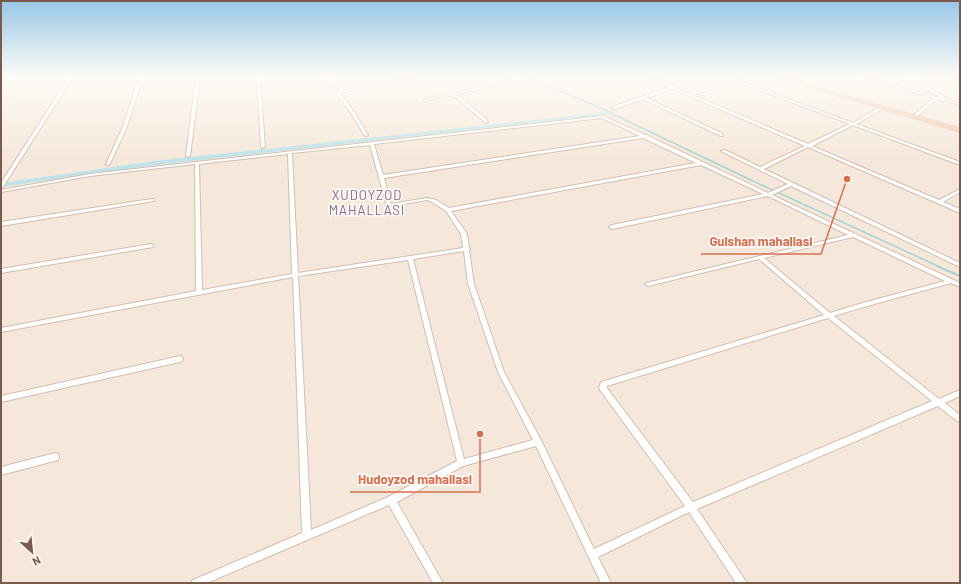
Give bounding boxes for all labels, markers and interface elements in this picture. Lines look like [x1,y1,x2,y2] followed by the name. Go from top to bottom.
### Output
[329,187,405,218] district label: XUDOYZOD MAHALLASI
[701,229,821,254] callout: Gulshan mahallasi
[709,233,813,249] text: Gulshan mahallasi
[350,467,480,492] callout: Hudoyzod mahallasi
[358,471,472,487] text: Hudoyzod mahallasi
[12,532,52,572] north arrow
[31,554,43,569] text: N

